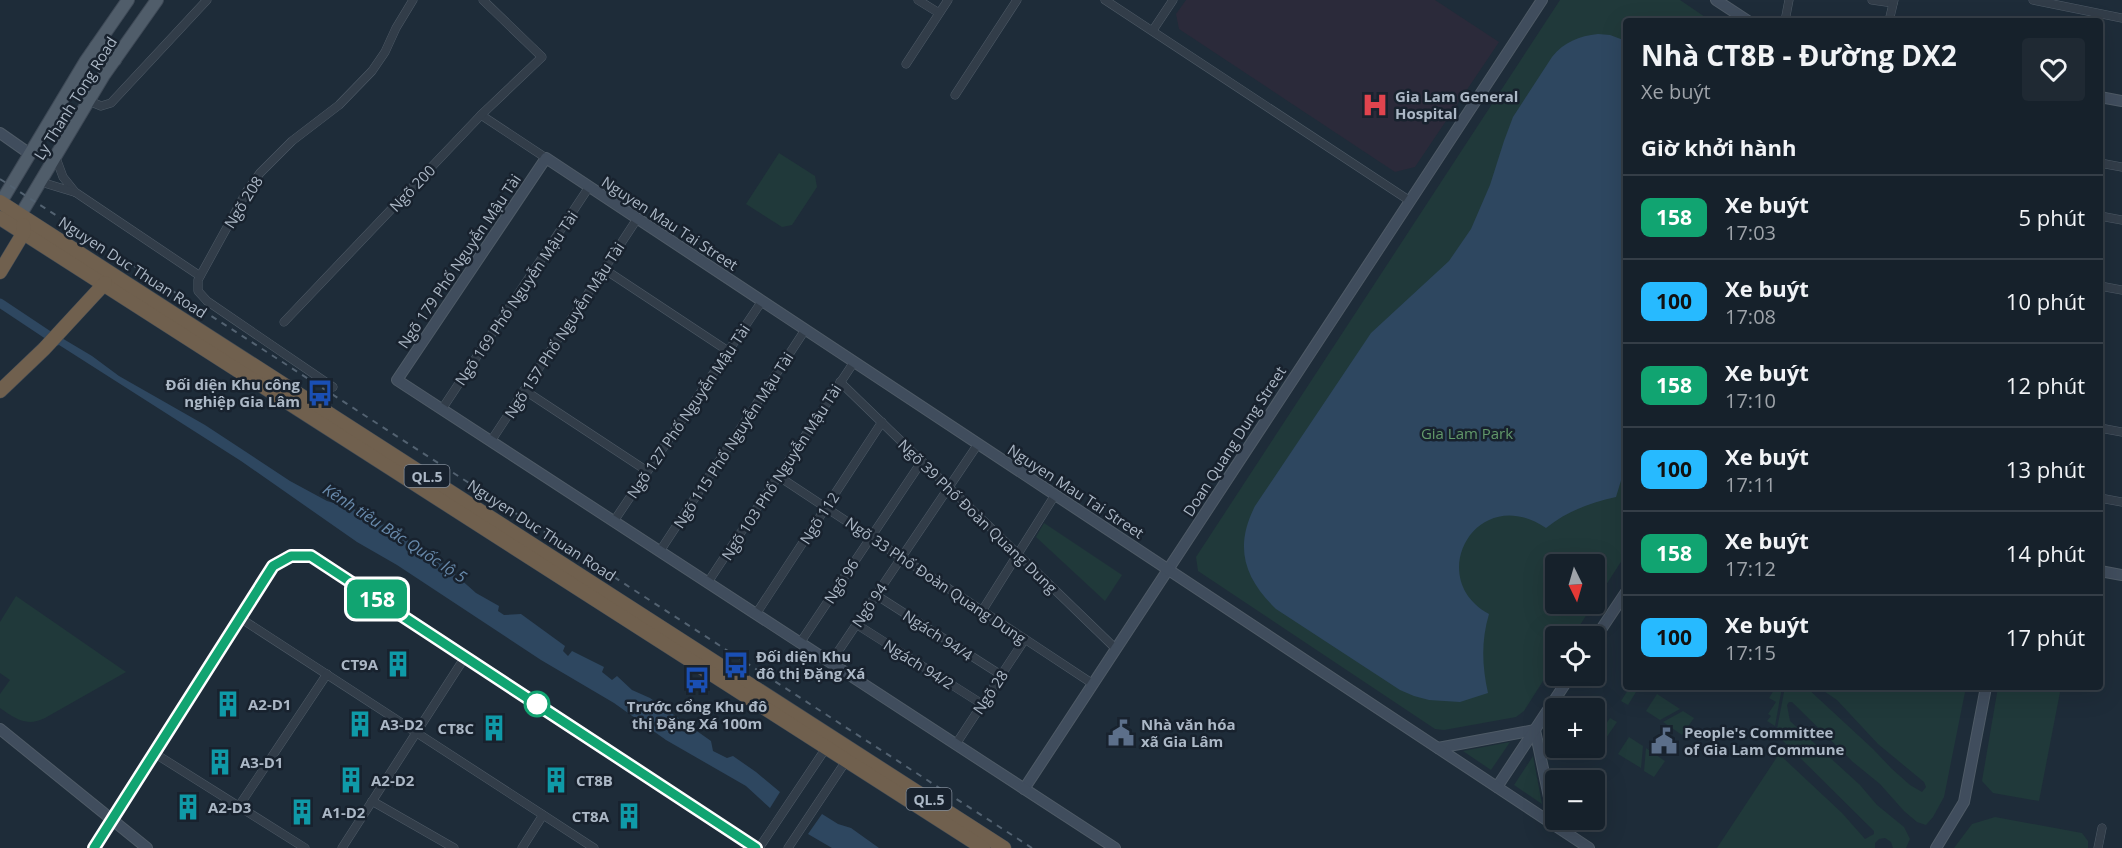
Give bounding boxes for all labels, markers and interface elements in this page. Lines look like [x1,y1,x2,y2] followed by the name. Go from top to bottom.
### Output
[29,33,121,163] street label: Ly Thanh Tong Road
[1641,36,1957,74] text: Nhà CT8B - Đường DX2
[2022,38,2085,101] button: heart
[1641,78,1711,105] text: Xe buýt
[1395,86,1518,123] place label: Gia Lam General Hospital
[1360,90,1390,120] hospital icon: Gia Lam General Hospital
[1641,132,1796,162] text: Giờ khởi hành
[385,160,439,216] street label: Ngõ 200
[393,170,525,352] street label: Ngõ 179 Phố Nguyễn Mậu Tài
[598,171,742,275] street label: Nguyen Mau Tai Street
[219,172,267,232] street label: Ngõ 208
[1725,189,1809,219] text: Xe buýt
[2018,202,2085,232] text: 5 phút
[1656,203,1692,231] text: 158
[450,207,582,389] street label: Ngõ 169 Phố Nguyễn Mậu Tài
[55,212,211,322] street label: Nguyen Duc Thuan Road
[1725,219,1776,246] text: 17:03
[499,238,629,422] street label: Ngõ 157 Phố Nguyễn Mậu Tài
[1725,273,1809,303] text: Xe buýt
[2006,286,2085,316] text: 10 phút
[1656,287,1692,315] text: 100
[1725,303,1776,330] text: 17:08
[622,320,754,502] street label: Ngõ 127 Phố Nguyễn Mậu Tài
[668,348,798,532] street label: Ngõ 115 Phố Nguyễn Mậu Tài
[1725,357,1809,387] text: Xe buýt
[1178,362,1290,520] street label: Doan Quang Dung Street
[2006,370,2085,400] text: 12 phút
[1656,371,1692,399] text: 158
[166,374,301,411] place label: Đối diện Khu công nghiệp Gia Lâm
[305,378,335,408] bus stop icon: Đối diện Khu công nghiệp Gia Lâm
[716,380,846,564] street label: Ngõ 103 Phố Nguyễn Mậu Tài
[1725,387,1776,414] text: 17:10
[1421,423,1513,443] park label: Gia Lam Park
[894,435,1062,597] street label: Ngõ 39 Phố Đoàn Quang Dung
[1004,439,1148,543] street label: Nguyen Mau Tai Street
[1725,441,1809,471] text: Xe buýt
[2006,454,2085,484] text: 13 phút
[1656,455,1692,483] text: 100
[404,465,450,487] road number: QL.5
[1725,471,1776,498] text: 17:11
[464,475,620,585] street label: Nguyen Duc Thuan Road
[319,478,471,588] water label: Kênh tiêu Bắc Quốc lộ 5
[795,488,843,548] street label: Ngõ 112
[842,512,1030,648] street label: Ngõ 33 Phố Đoàn Quang Dung
[1725,525,1809,555] text: Xe buýt
[2006,538,2085,568] text: 14 phút
[1656,539,1692,567] text: 158
[1545,554,1605,614] north arrow
[1545,554,1605,830] map controls
[819,555,863,607] street label: Ngõ 96
[1725,555,1776,582] text: 17:12
[847,579,891,631] street label: Ngõ 94
[342,580,412,618] line badge: 158
[359,585,395,613] text: 158
[899,605,977,665] street label: Ngách 94/4
[1725,609,1809,639] text: Xe buýt
[2006,622,2085,652] text: 17 phút
[1656,623,1692,651] text: 100
[1545,626,1605,686] button: locate
[880,635,958,693] street label: Ngách 94/2
[1725,639,1776,666] text: 17:15
[756,646,865,683] place label: Đối diện Khu đô thị Đặng Xá
[383,649,413,679] building icon: CT9A
[721,650,751,680] bus stop icon: Đối diện Khu đô thị Đặng Xá
[341,654,379,674] place label: CT9A
[682,665,712,695] bus stop icon: Trước cổng Khu đô thị Đặng Xá 100m
[968,666,1012,718] street label: Ngõ 28
[213,689,243,719] building icon: A2-D1
[524,691,550,717] unlabelled marker
[248,694,291,714] place label: A2-D1
[627,696,767,733] place label: Trước cổng Khu đô thị Đặng Xá 100m
[1545,698,1605,758] button: +
[345,709,375,739] building icon: A3-D2
[479,713,509,743] building icon: CT8C
[380,714,424,734] place label: A3-D2
[1141,714,1236,751] place label: Nhà văn hóa xã Gia Lâm
[438,718,474,738] place label: CT8C
[1106,718,1136,748] public building icon: Nhà văn hóa xã Gia Lâm
[1684,722,1845,759] place label: People's Committee of Gia Lam Commune
[1649,726,1679,756] public building icon: People's Committee of Gia Lam Commune
[205,747,235,777] building icon: A3-D1
[240,752,283,772] place label: A3-D1
[336,765,366,795] building icon: A2-D2
[541,765,571,795] building icon: CT8B
[371,770,415,790] place label: A2-D2
[576,770,613,790] place label: CT8B
[1545,770,1605,830] button: −
[906,788,952,810] road number: QL.5
[173,792,203,822] building icon: A2-D3
[208,797,251,817] place label: A2-D3
[287,797,317,827] building icon: A1-D2
[614,801,644,831] building icon: CT8A
[322,802,366,822] place label: A1-D2
[572,806,610,826] place label: CT8A

